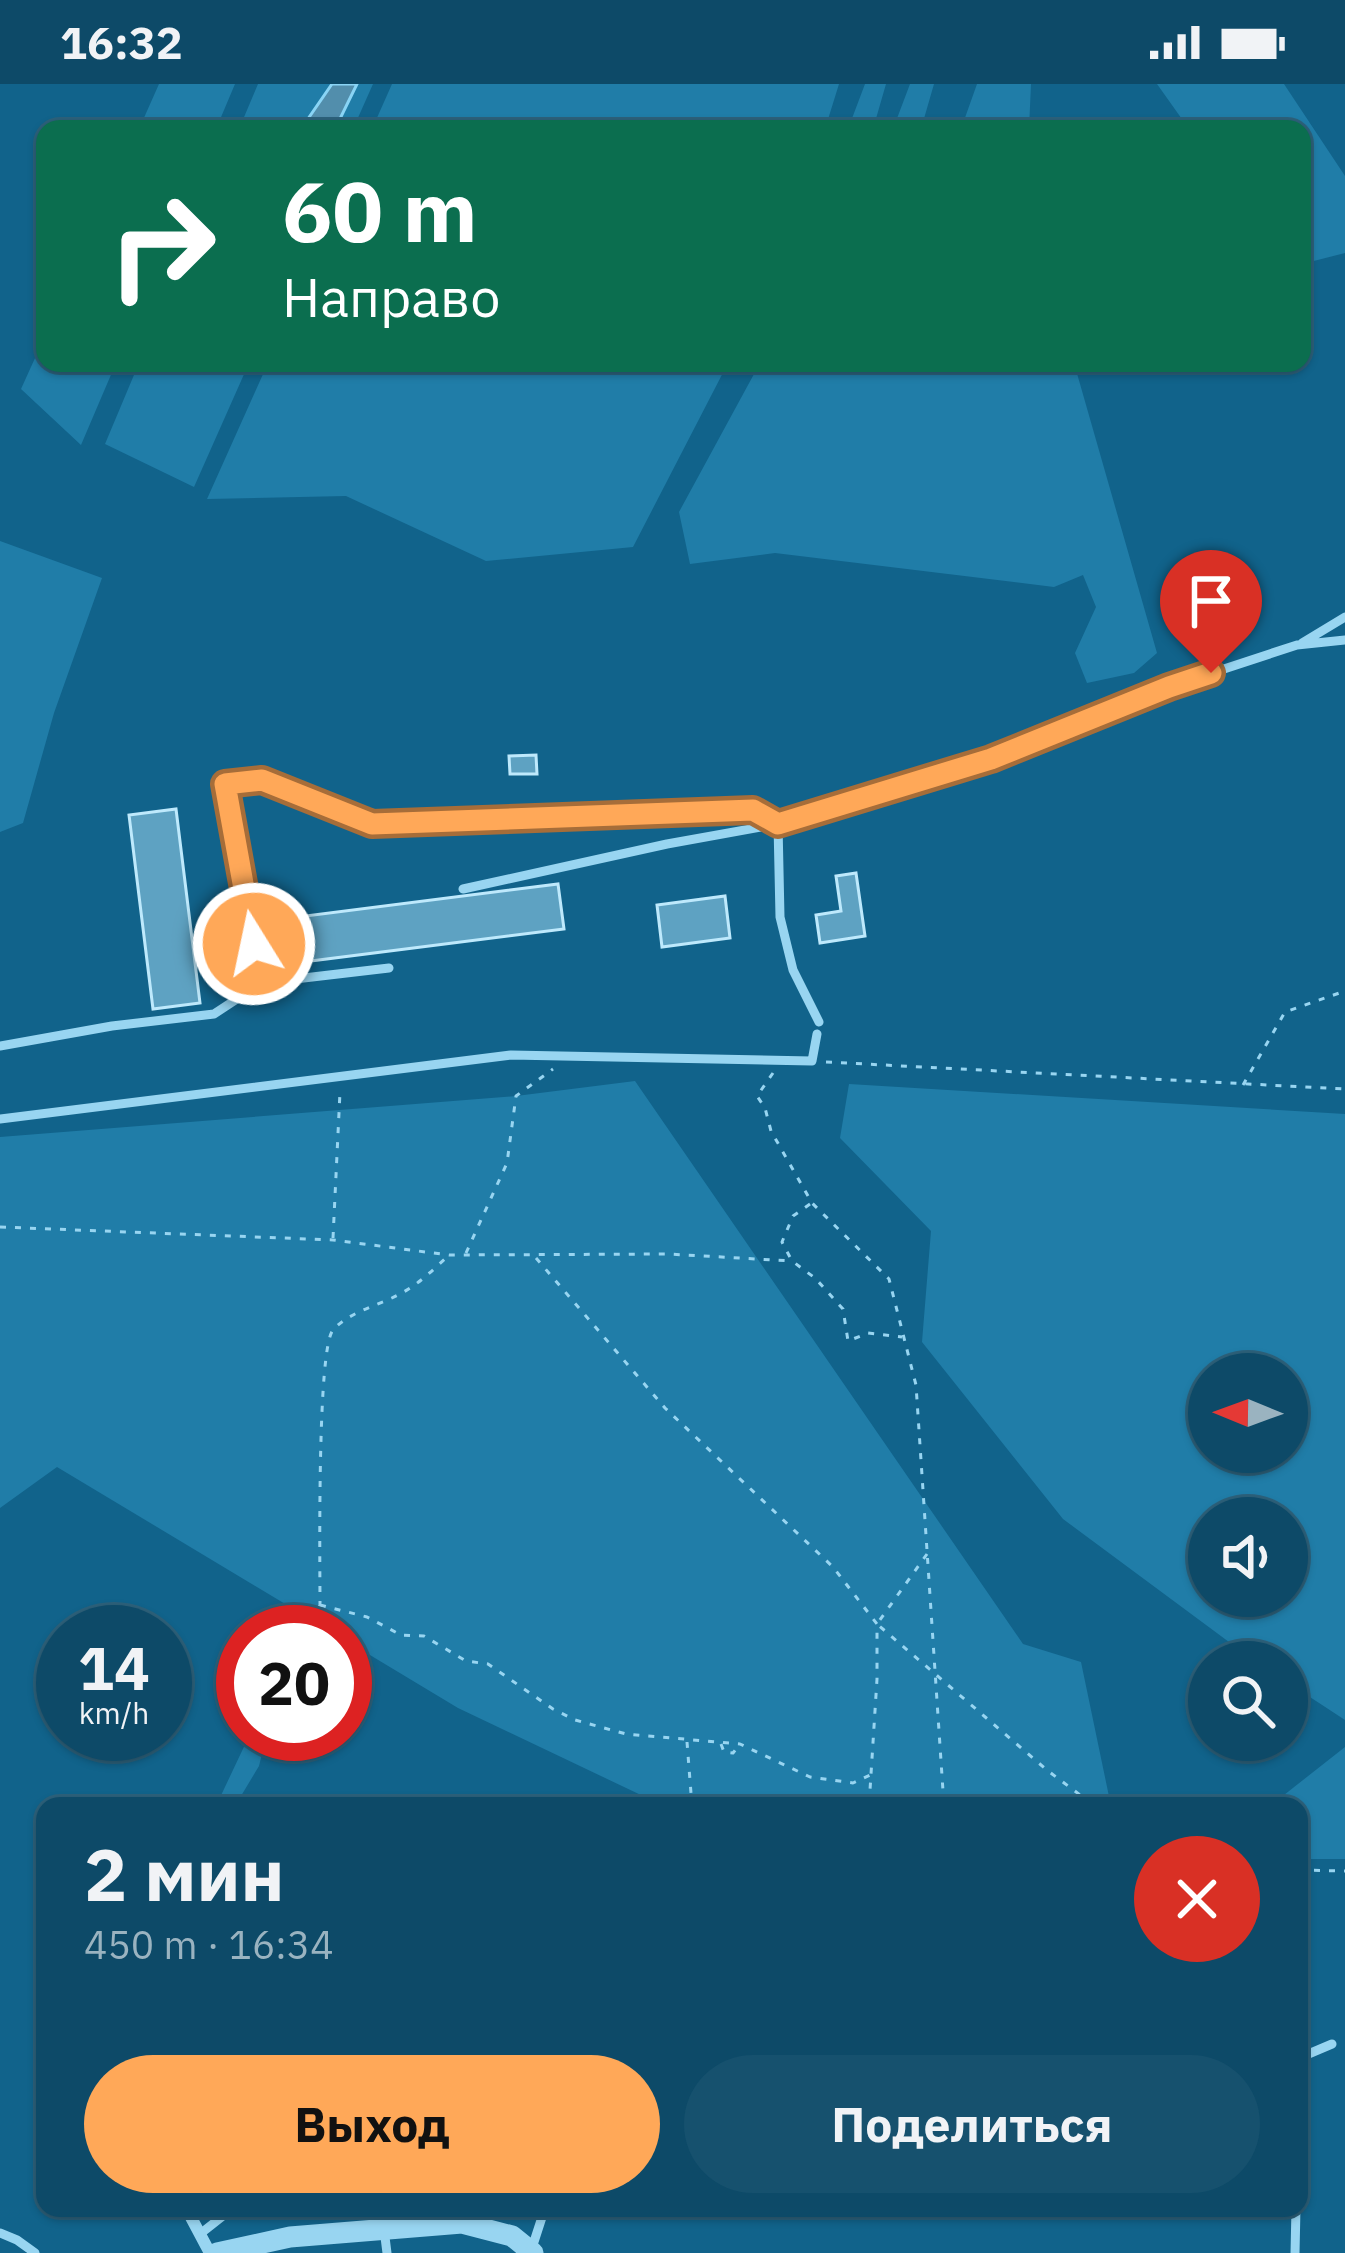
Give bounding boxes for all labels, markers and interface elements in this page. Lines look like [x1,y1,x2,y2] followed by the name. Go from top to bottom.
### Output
[60,13,183,71] text: 16:32
[282,156,478,265] text: 60 m
[84,168,240,324] icon: right
[282,262,500,332] text: Направо
[1160,550,1262,673] pin
[1178,568,1244,634] icon: arrive
[191,881,317,1007] position arrow
[1188,1353,1308,1473] north arrow
[1188,1353,1308,1761] map controls
[1188,1497,1308,1617] button: sound
[216,1605,372,1761] speed limit sign: 20
[78,1628,150,1707] text: 14
[1188,1641,1308,1761] button: search
[79,1693,149,1732] text: km/h
[84,1827,285,1921] text: 2 мин
[1134,1836,1260,1962] button: close
[84,1919,334,1970] text: 450 m · 16:34
[84,2055,660,2193] button: Выход
[684,2055,1260,2193] button: Поделиться

